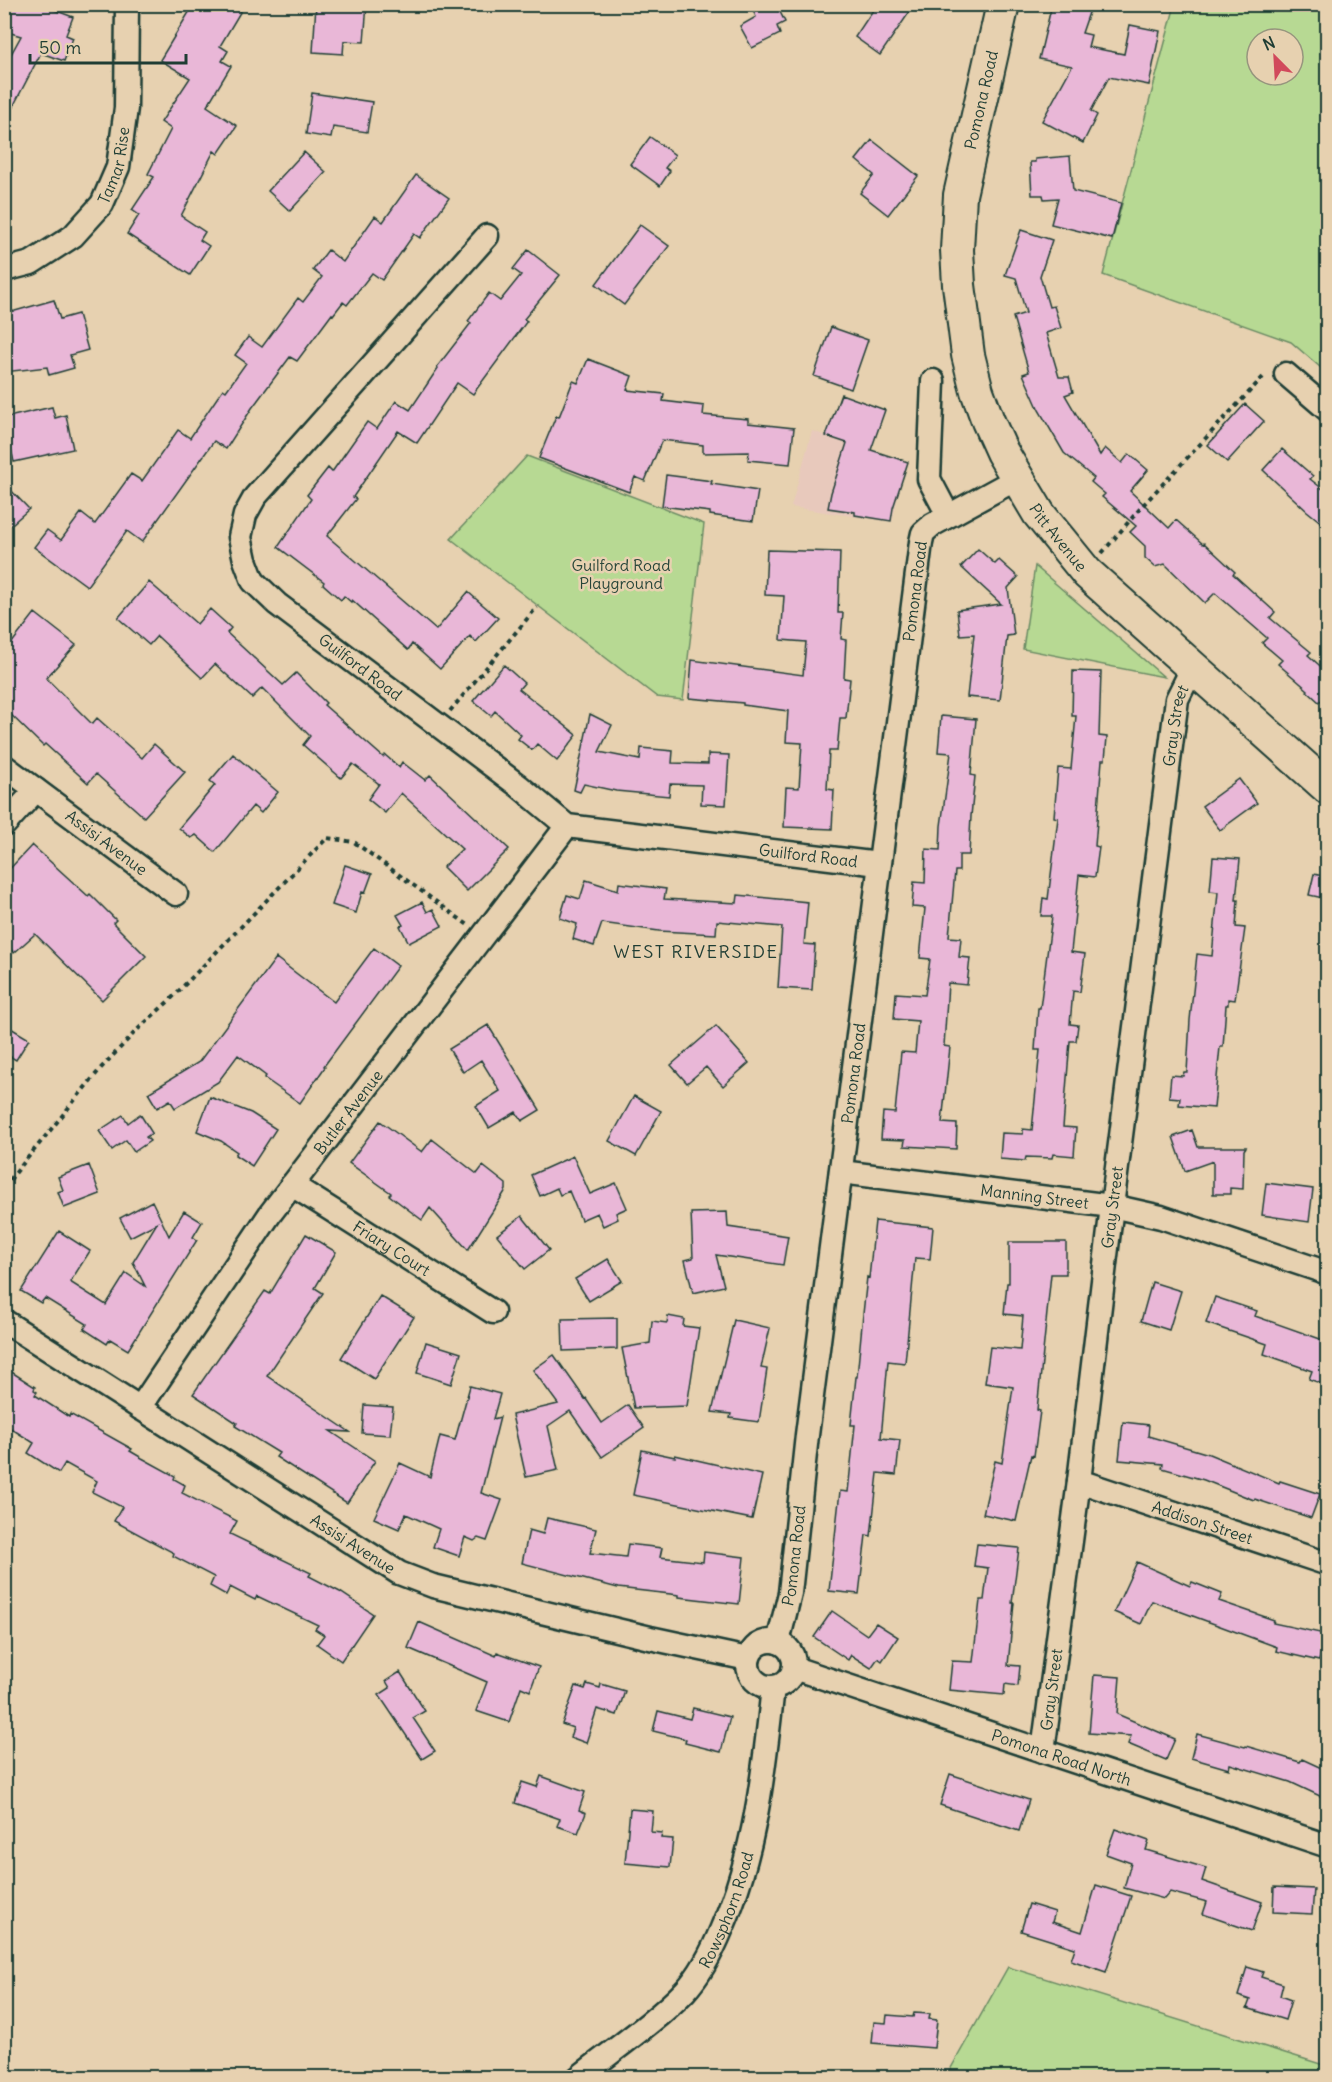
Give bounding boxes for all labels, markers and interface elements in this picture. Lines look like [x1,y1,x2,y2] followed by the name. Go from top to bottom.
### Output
[30,27,186,65] scale bar
[1245,27,1305,87] north arrow
[1260,32,1278,55] text: N
[39,36,81,59] text: 50 m
[960,49,1002,151] street label: Pomona Road
[93,125,133,207] street label: Tamar Rise
[1025,500,1092,575] street label: Pitt Avenue
[898,540,931,643] street label: Pomona Road
[571,555,671,593] park label: Guilford Road Playground
[315,629,406,705] street label: Guilford Road
[1158,681,1193,768] street label: Gray Street
[62,806,151,879] street label: Assisi Avenue
[758,839,859,871] street label: Guilford Road
[613,940,779,963] district label: WEST RIVERSIDE
[837,1022,869,1125] street label: Pomona Road
[309,1066,387,1158] street label: Butler Avenue
[1097,1165,1127,1250] street label: Gray Street
[979,1180,1090,1213] street label: Manning Street
[349,1216,435,1280] street label: Friary Court
[1149,1496,1256,1548] street label: Addison Street
[777,1504,809,1608] street label: Pomona Road
[307,1509,399,1578] street label: Assisi Avenue
[1036,1647,1067,1732] street label: Gray Street
[989,1725,1134,1790] street label: Pomona Road North
[694,1850,757,1972] street label: Rowsphorn Road

